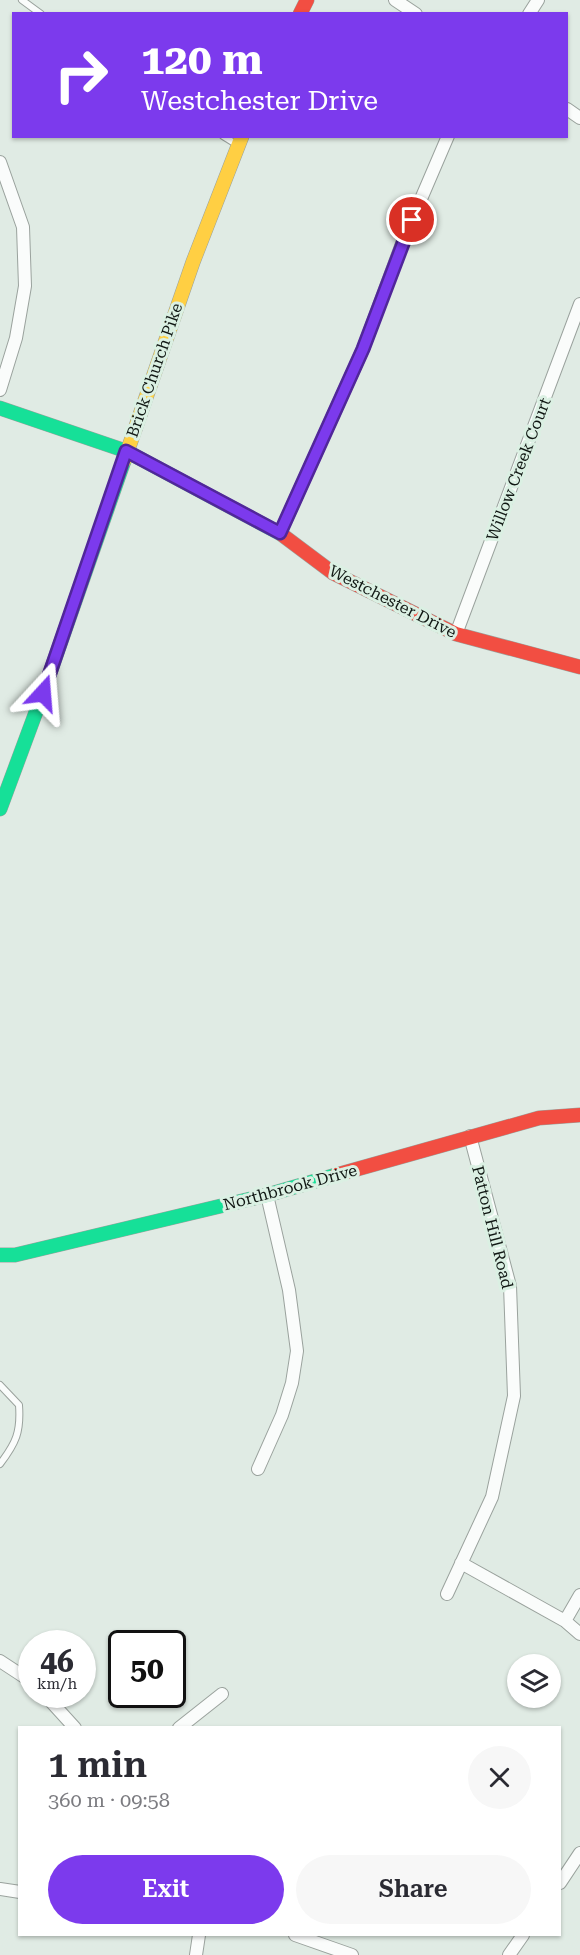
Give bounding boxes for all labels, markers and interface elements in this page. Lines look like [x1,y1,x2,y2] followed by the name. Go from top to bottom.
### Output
[141,35,263,84] text: 120 m
[42,36,120,114] icon: right
[141,85,378,117] text: Westchester Drive
[386,194,437,245] pin
[395,203,428,236] icon: arrive
[123,300,186,440] street label: Brick Church Pike
[482,395,555,543] street label: Willow Creek Court
[326,561,460,642] street label: Westchester Drive
[11,661,75,725] position arrow
[221,1160,359,1214] street label: Northbrook Drive
[468,1164,517,1291] street label: Patton Hill Road
[108,1630,186,1708] speed limit sign: 50
[40,1644,74,1679] text: 46
[507,1654,561,1708] map controls
[507,1654,561,1708] button: layers
[37,1675,77,1693] text: km/h
[48,1744,147,1786] text: 1 min
[468,1746,531,1809] button: close
[48,1788,170,1812] text: 360 m · 09:58
[48,1855,284,1924] button: Exit
[296,1855,531,1924] button: Share

